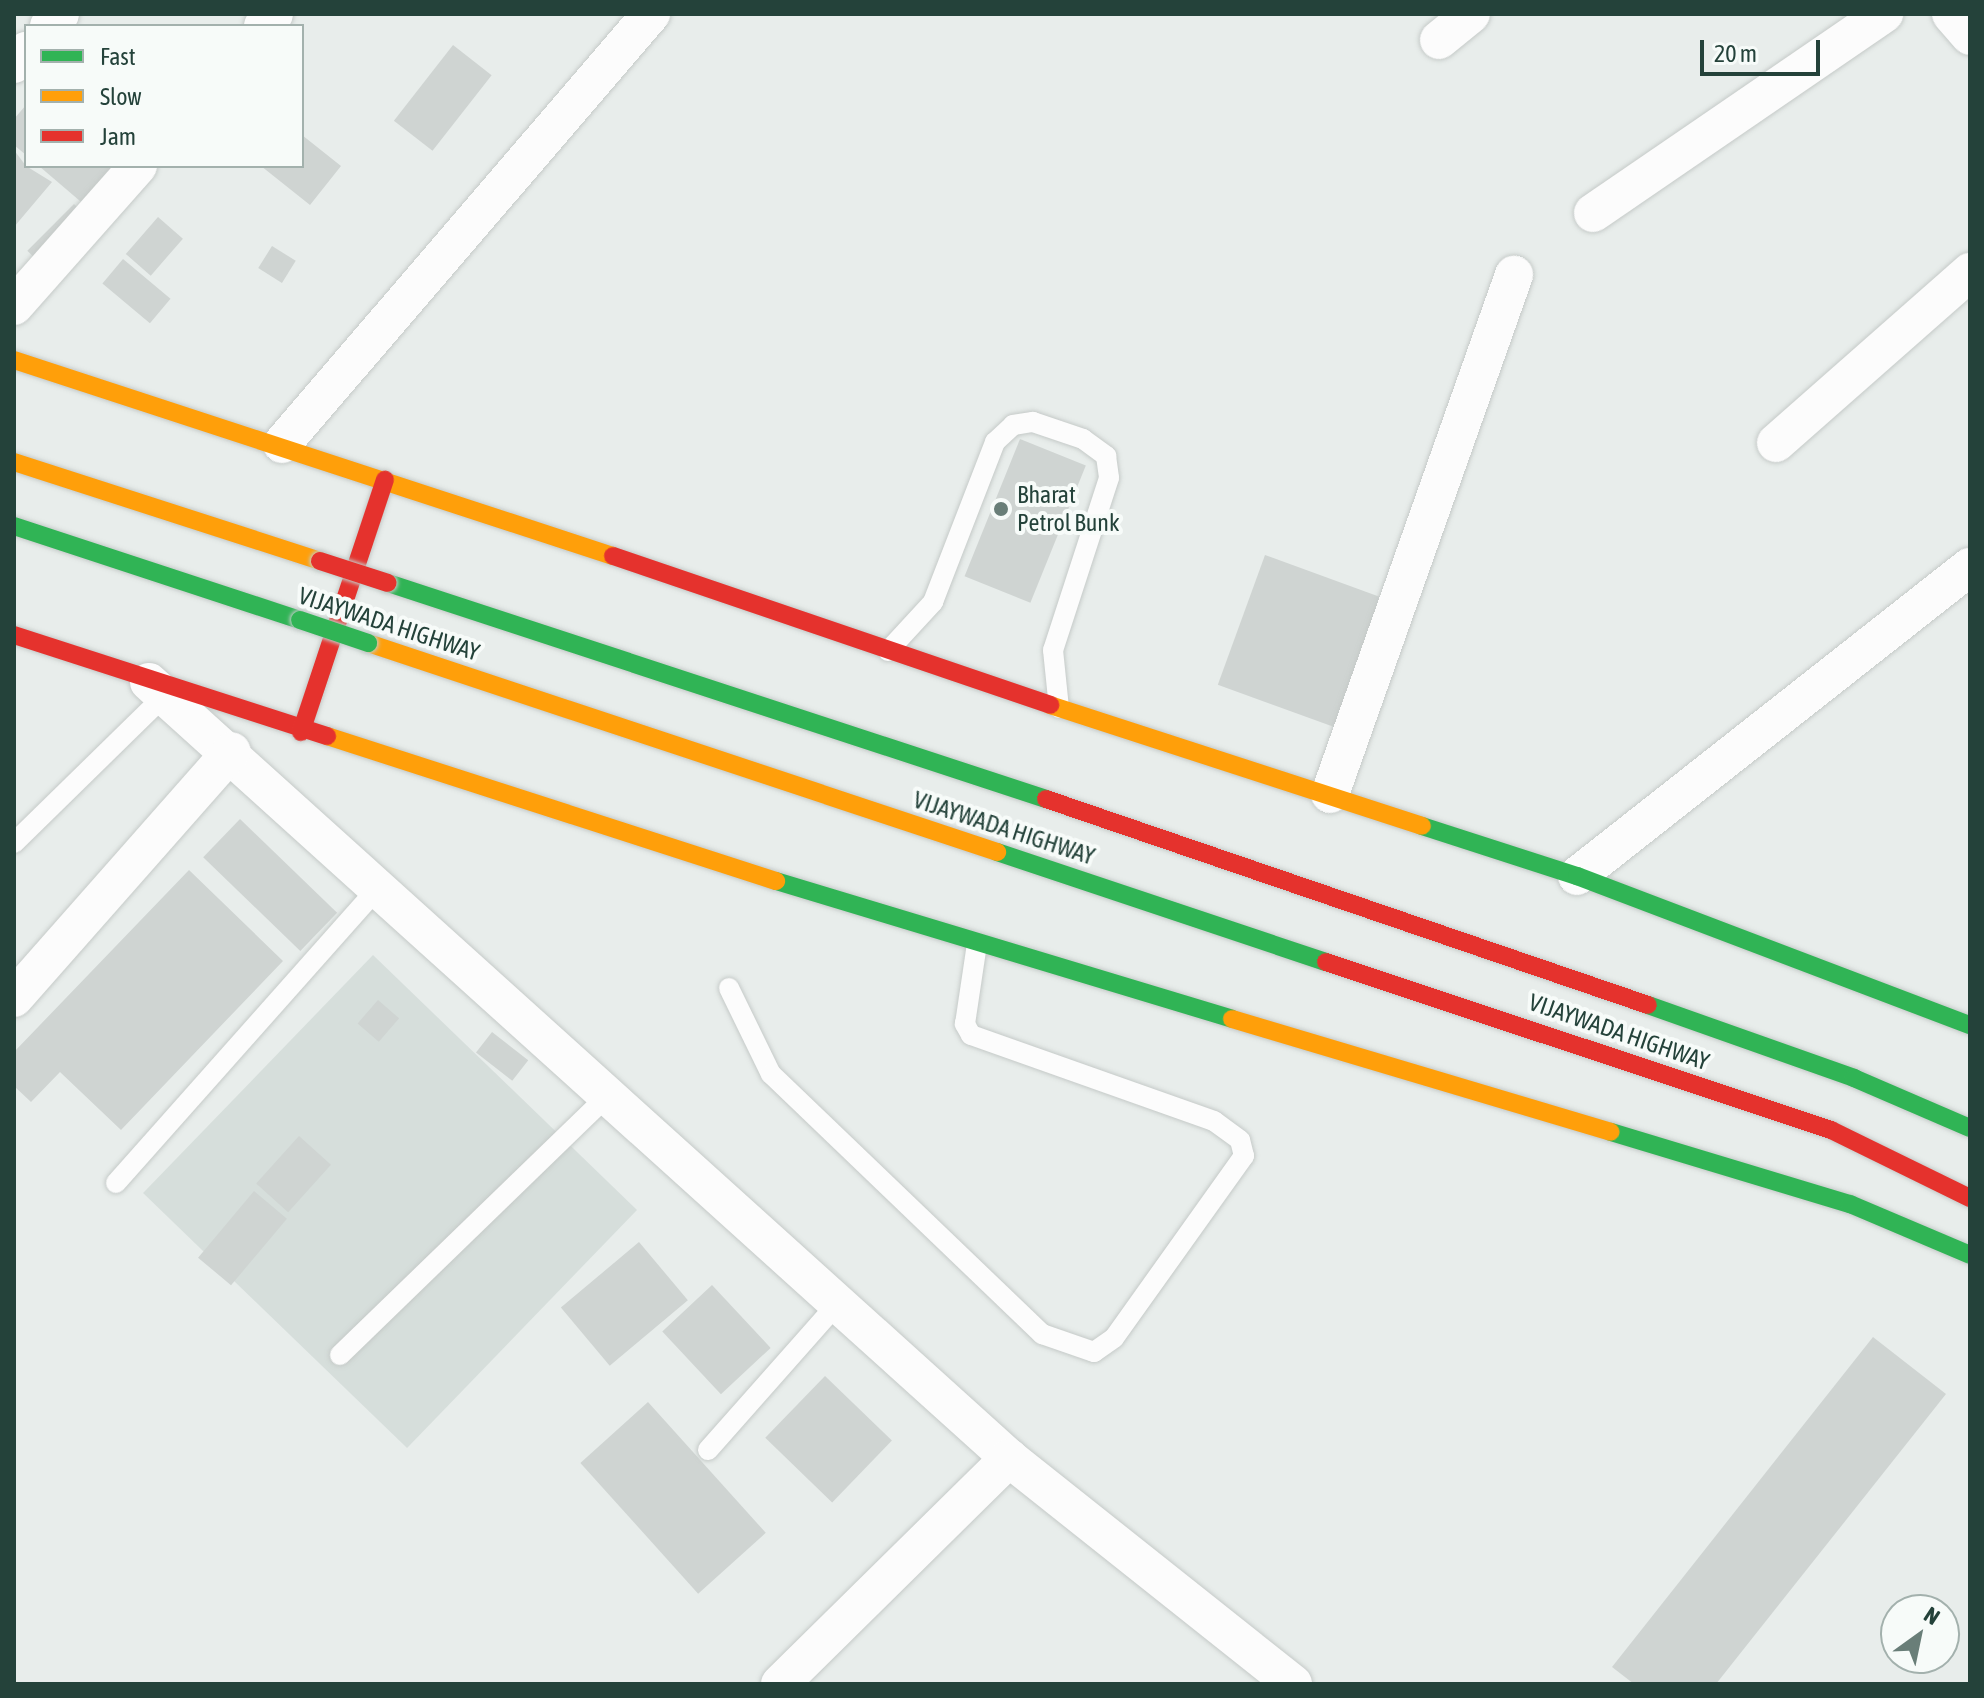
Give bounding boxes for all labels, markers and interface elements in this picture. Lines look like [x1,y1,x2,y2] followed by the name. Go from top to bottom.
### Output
[24,24,304,168] legend
[1704,24,1824,74] scale bar
[1714,40,1757,67] text: 20 m
[100,43,136,70] text: Fast
[100,83,142,110] text: Slow
[100,123,136,150] text: Jam
[1017,481,1120,537] place label: Bharat Petrol Bunk
[992,500,1010,518] marker: Bharat Petrol Bunk
[295,581,483,667] street label: VIJAYWADA HIGHWAY
[910,785,1098,871] street label: VIJAYWADA HIGHWAY
[1525,988,1713,1076] street label: VIJAYWADA HIGHWAY
[1880,1594,1960,1674] north arrow
[1919,1601,1945,1630] text: N

